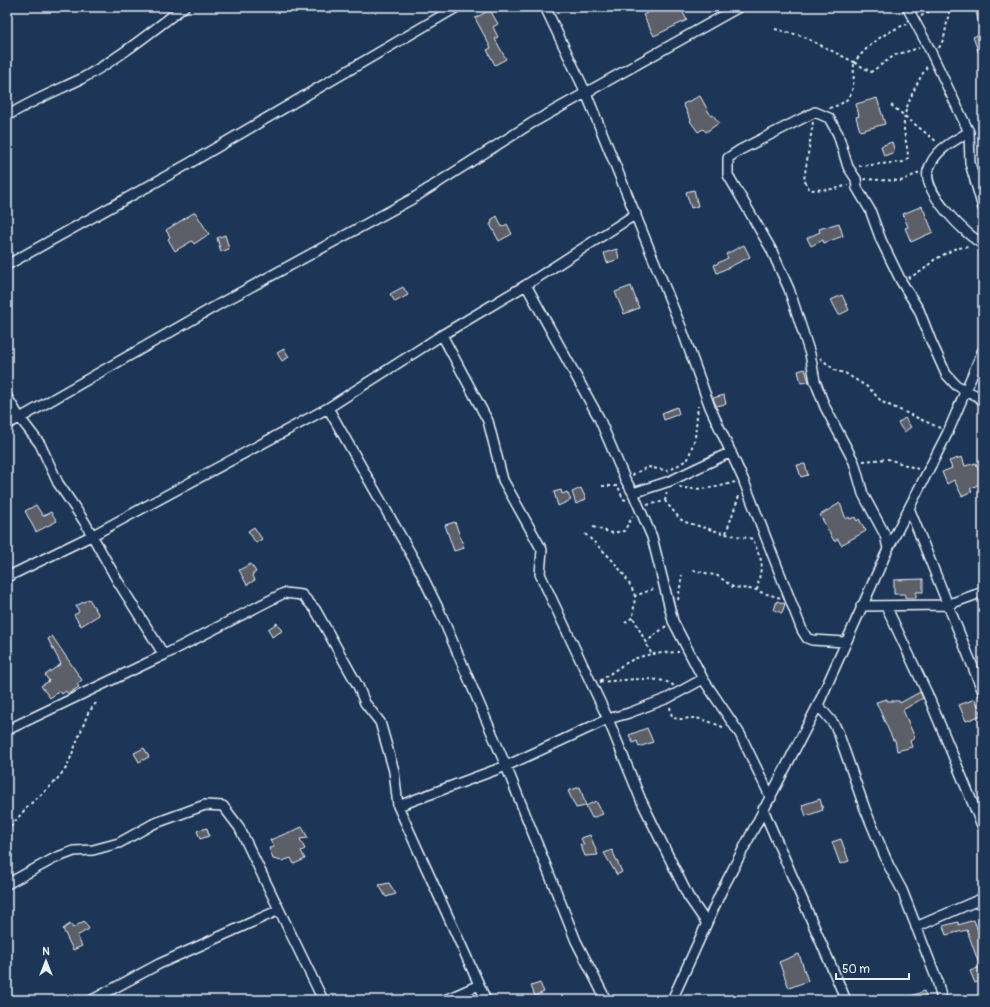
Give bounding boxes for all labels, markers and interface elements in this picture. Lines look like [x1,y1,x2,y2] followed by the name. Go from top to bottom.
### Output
[26,941,66,981] north arrow
[42,945,50,958] text: N
[836,955,909,981] scale bar
[842,962,870,977] text: 50 m

